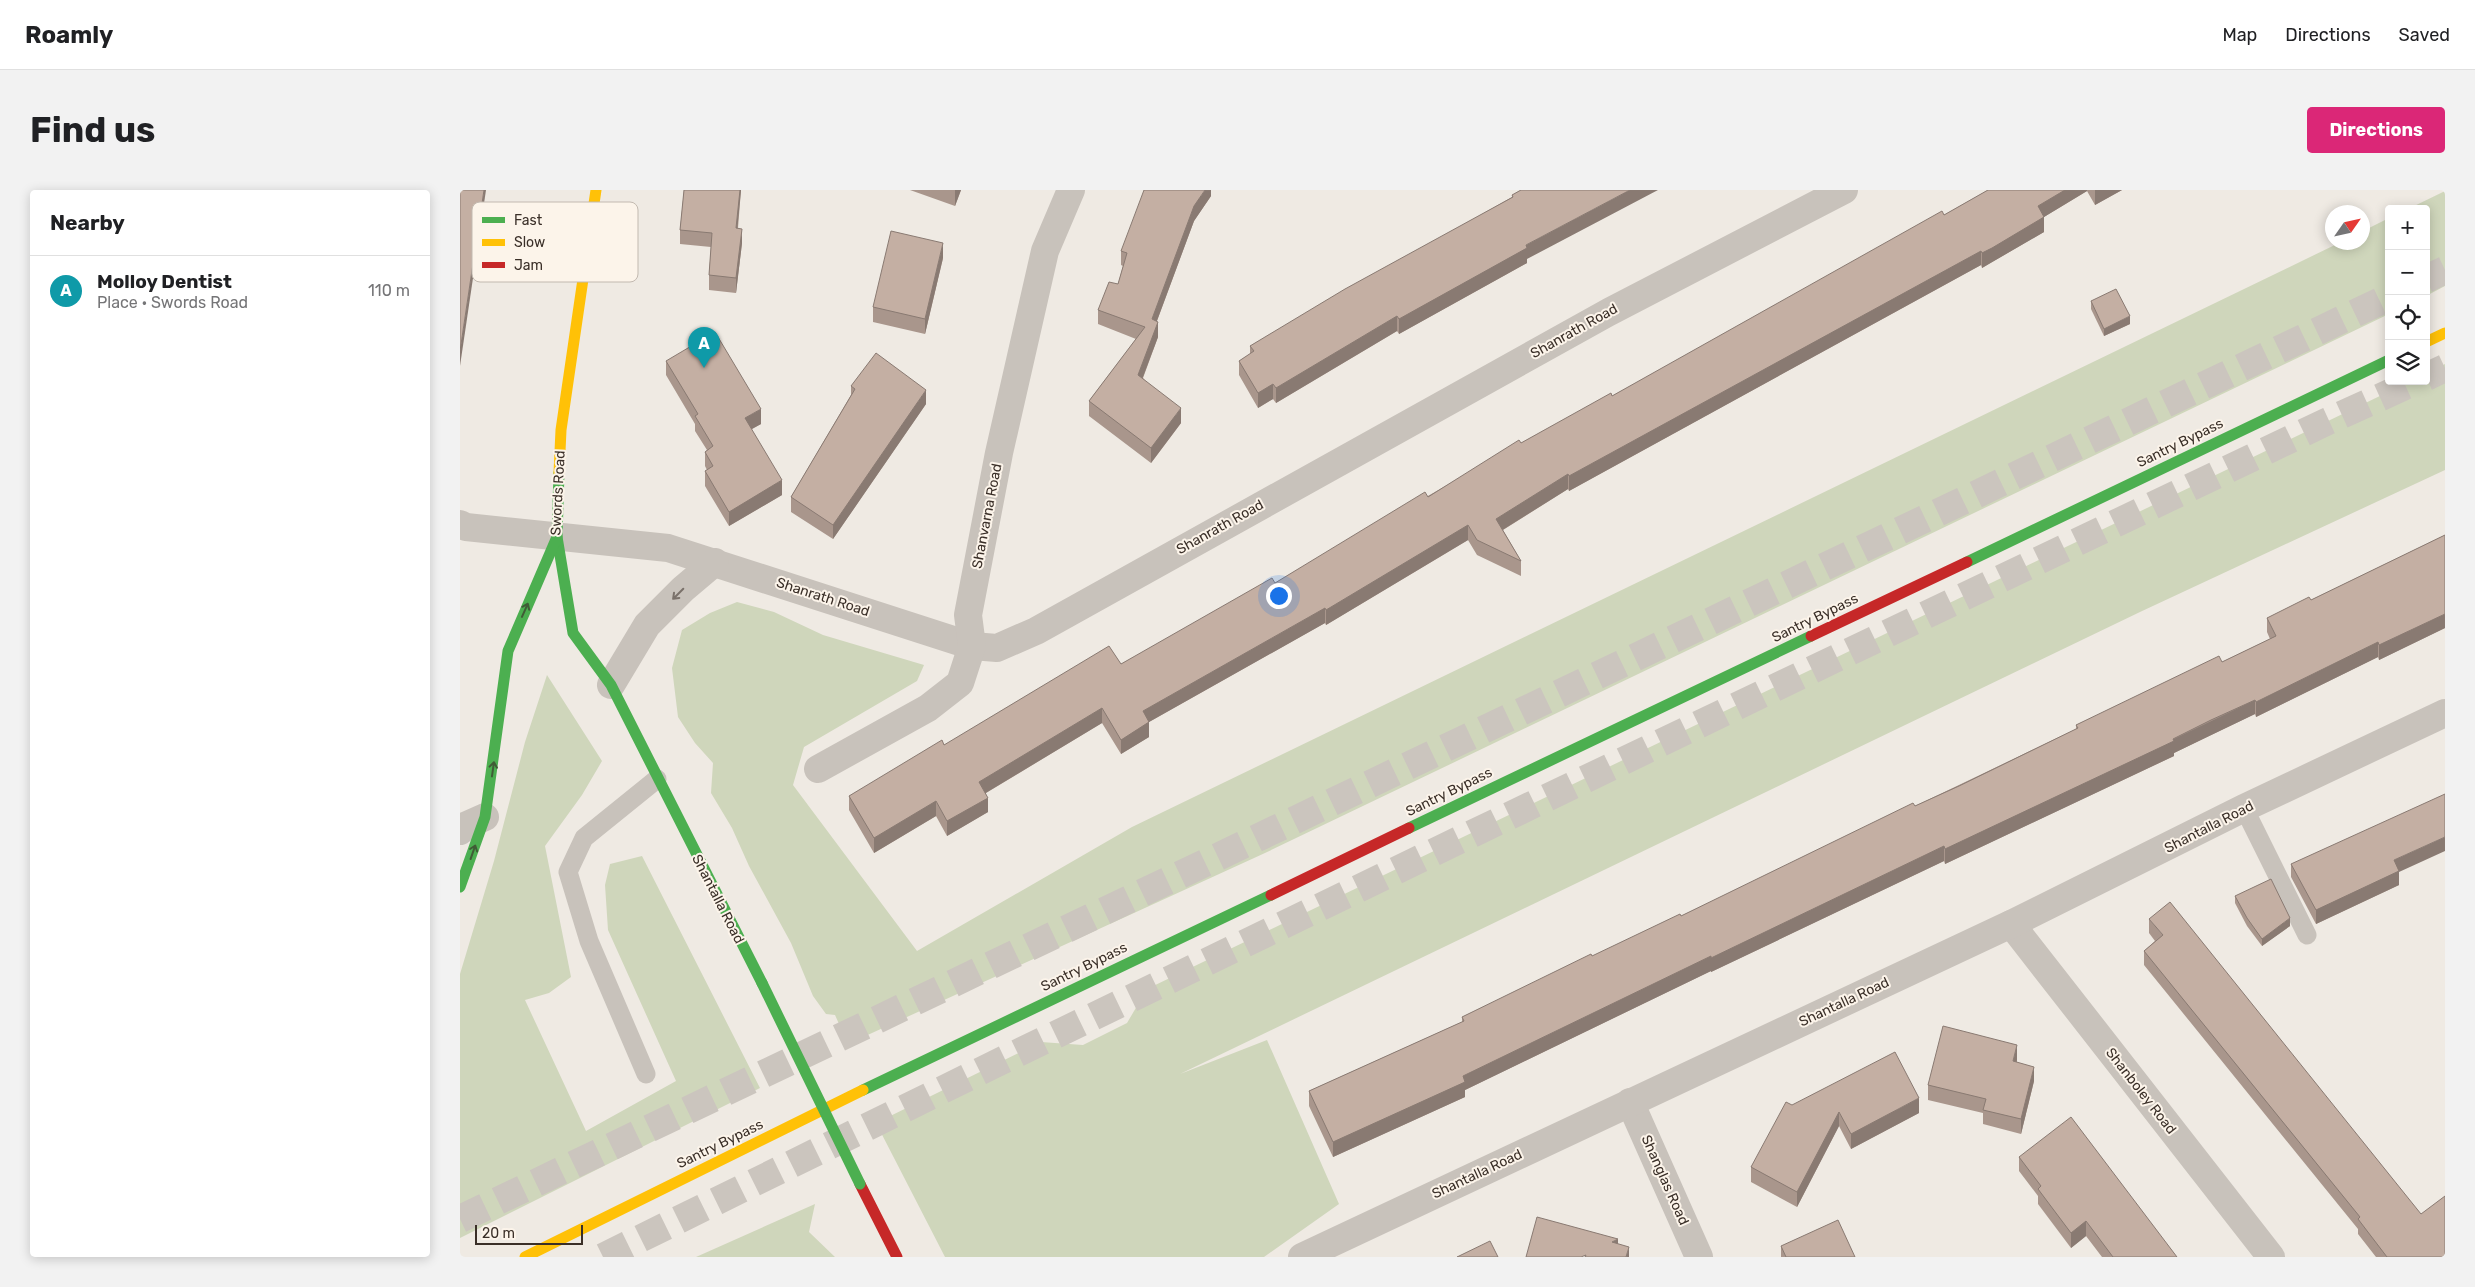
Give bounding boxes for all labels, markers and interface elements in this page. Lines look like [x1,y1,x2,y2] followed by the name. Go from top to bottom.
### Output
[25,21,113,49] text: Roamly
[2222,24,2257,46] text: Map
[2285,24,2371,46] text: Directions
[2399,24,2450,46] text: Saved
[2307,107,2445,153] button: Directions
[30,109,155,151] text: Find us
[472,202,638,282] legend
[2325,205,2370,250] north arrow
[2385,205,2430,385] map controls
[2385,205,2430,250] button: +
[50,210,125,235] text: Nearby
[514,212,543,229] text: Fast
[514,234,545,251] text: Slow
[2385,250,2430,295] button: −
[514,257,543,274] text: Jam
[97,270,232,293] text: Molloy Dentist
[60,281,72,300] text: A
[368,281,410,300] text: 110 m
[97,293,248,312] text: Place · Swords Road
[2385,295,2430,340] button: locate
[1527,300,1621,362] street label: Shanrath Road
[688,327,720,368] pin: A
[2385,340,2430,385] button: layers
[2134,415,2226,471] street label: Santry Bypass
[547,450,569,536] street label: Swords Road
[968,462,1006,570] street label: Shanvarna Road
[1173,496,1267,558] street label: Shanrath Road
[774,574,872,620] street label: Shanrath Road
[1266,583,1292,609] your location
[672,588,684,600] one-way arrow
[1769,590,1861,646] street label: Santry Bypass
[520,603,530,618] one-way arrow
[489,761,499,777] one-way arrow
[1403,764,1495,820] street label: Santry Bypass
[2162,797,2256,857] street label: Shantalla Road
[469,844,479,860] one-way arrow
[688,852,748,946] street label: Shantalla Road
[1038,939,1130,995] street label: Santry Bypass
[1796,974,1892,1030] street label: Shantalla Road
[2102,1044,2180,1138] street label: Shanboley Road
[674,1116,766,1172] street label: Santry Bypass
[1638,1132,1692,1228] street label: Shanglas Road
[1429,1146,1525,1202] street label: Shantalla Road
[475,1222,582,1245] scale bar
[482,1225,515,1242] text: 20 m

